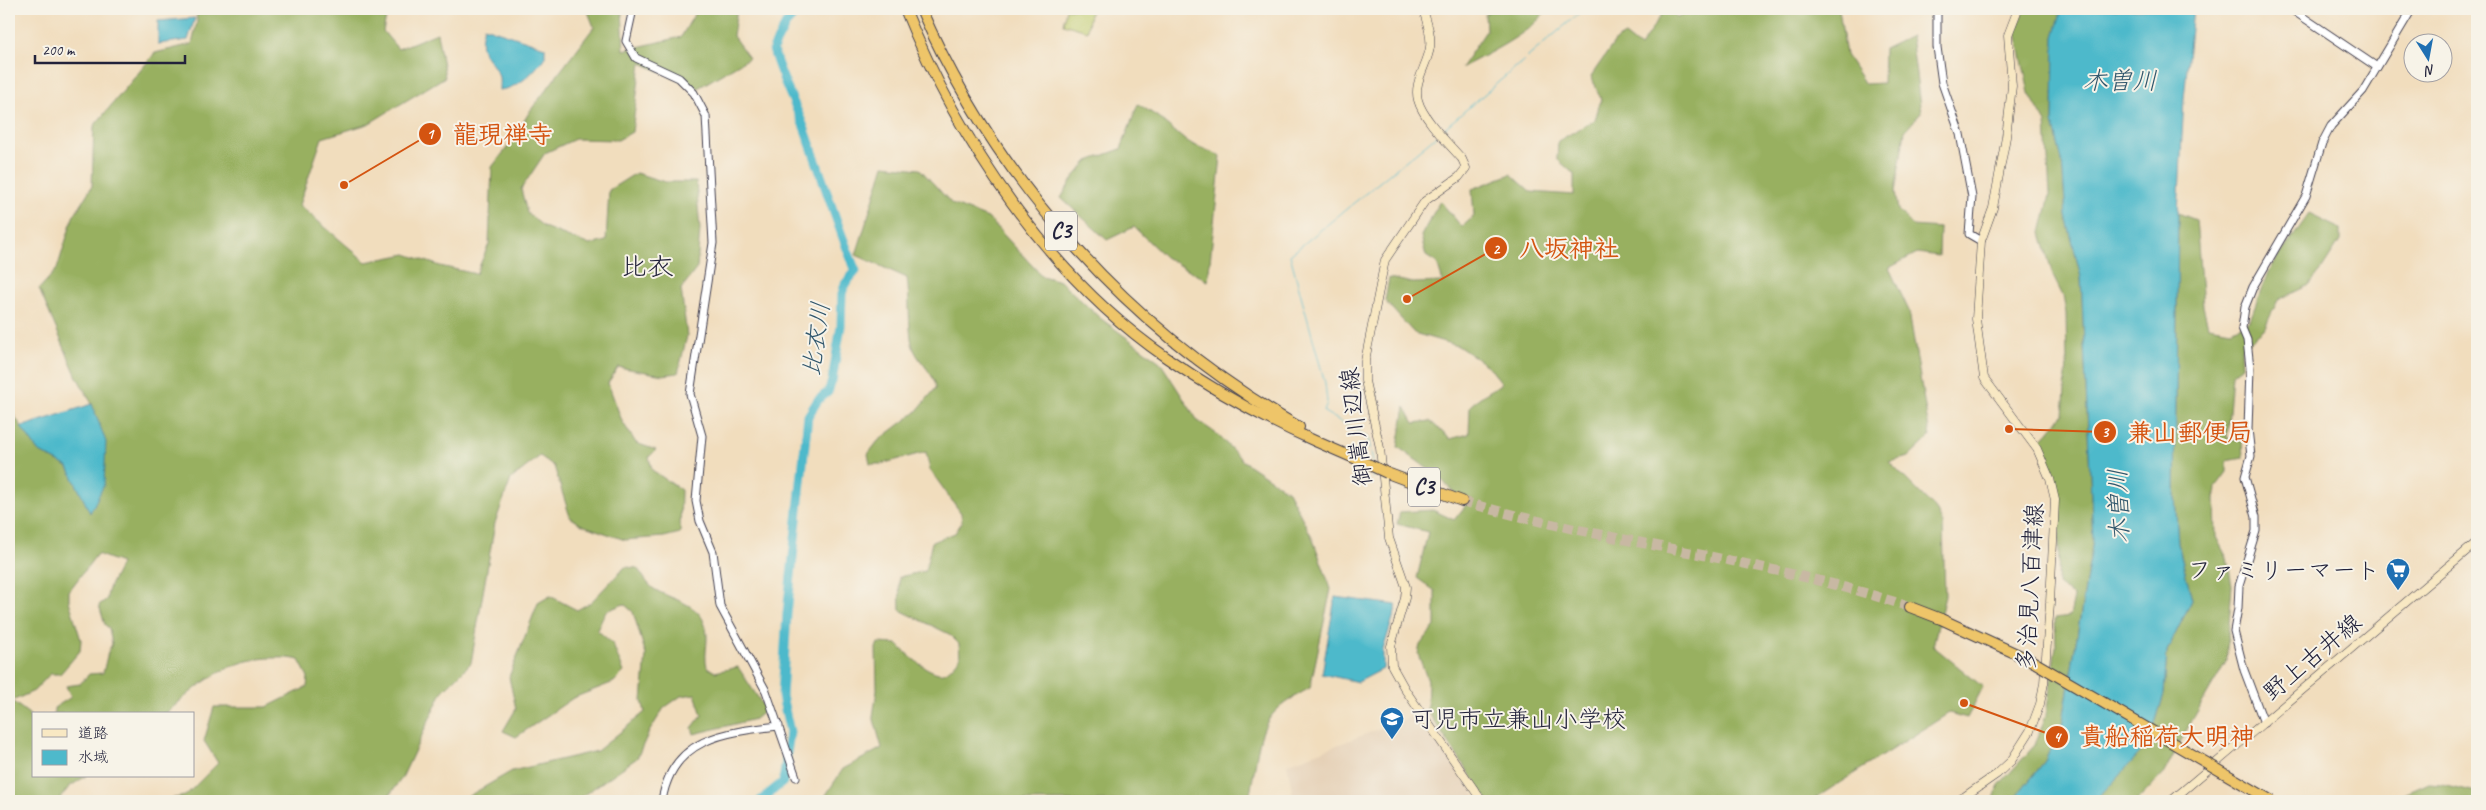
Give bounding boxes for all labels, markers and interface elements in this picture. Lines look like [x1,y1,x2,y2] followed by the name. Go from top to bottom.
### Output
[35,32,185,64] scale bar
[2404,32,2454,82] north arrow
[42,41,76,60] text: 200 m
[2422,61,2436,80] text: N
[2082,65,2158,97] water label: 木曽川
[418,114,563,154] callout: 龍現禅寺
[453,119,553,151] text: 龍現禅寺
[427,125,436,144] text: 1
[1045,212,1077,250] road number: C3
[1484,228,1629,268] callout: 八坂神社
[1519,233,1619,265] text: 八坂神社
[1493,240,1501,259] text: 2
[621,250,673,283] district label: 比衣
[795,300,837,378] water label: 比衣川
[1334,366,1378,488] street label: 御嵩川辺線
[2092,412,2262,452] callout: 兼山郵便局
[2127,417,2253,449] text: 兼山郵便局
[2102,423,2110,442] text: 3
[1408,468,1440,507] road number: C3
[2102,468,2136,544] water label: 木曽川
[2011,502,2049,672] street label: 多治見八百津線
[2188,555,2380,585] place label: ファミリーマート
[2385,557,2411,591] supermarket icon: ファミリーマート
[2256,607,2368,707] street label: 野上古井線
[1410,704,1626,734] place label: 可児市立兼山小学校
[1379,706,1405,740] school or university icon: 可児市立兼山小学校
[32,712,195,778] legend
[2044,717,2264,757] callout: 貴船稲荷大明神
[2079,721,2255,753] text: 貴船稲荷大明神
[78,724,108,743] text: 道路
[2054,728,2063,747] text: 4
[78,748,108,767] text: 水域

